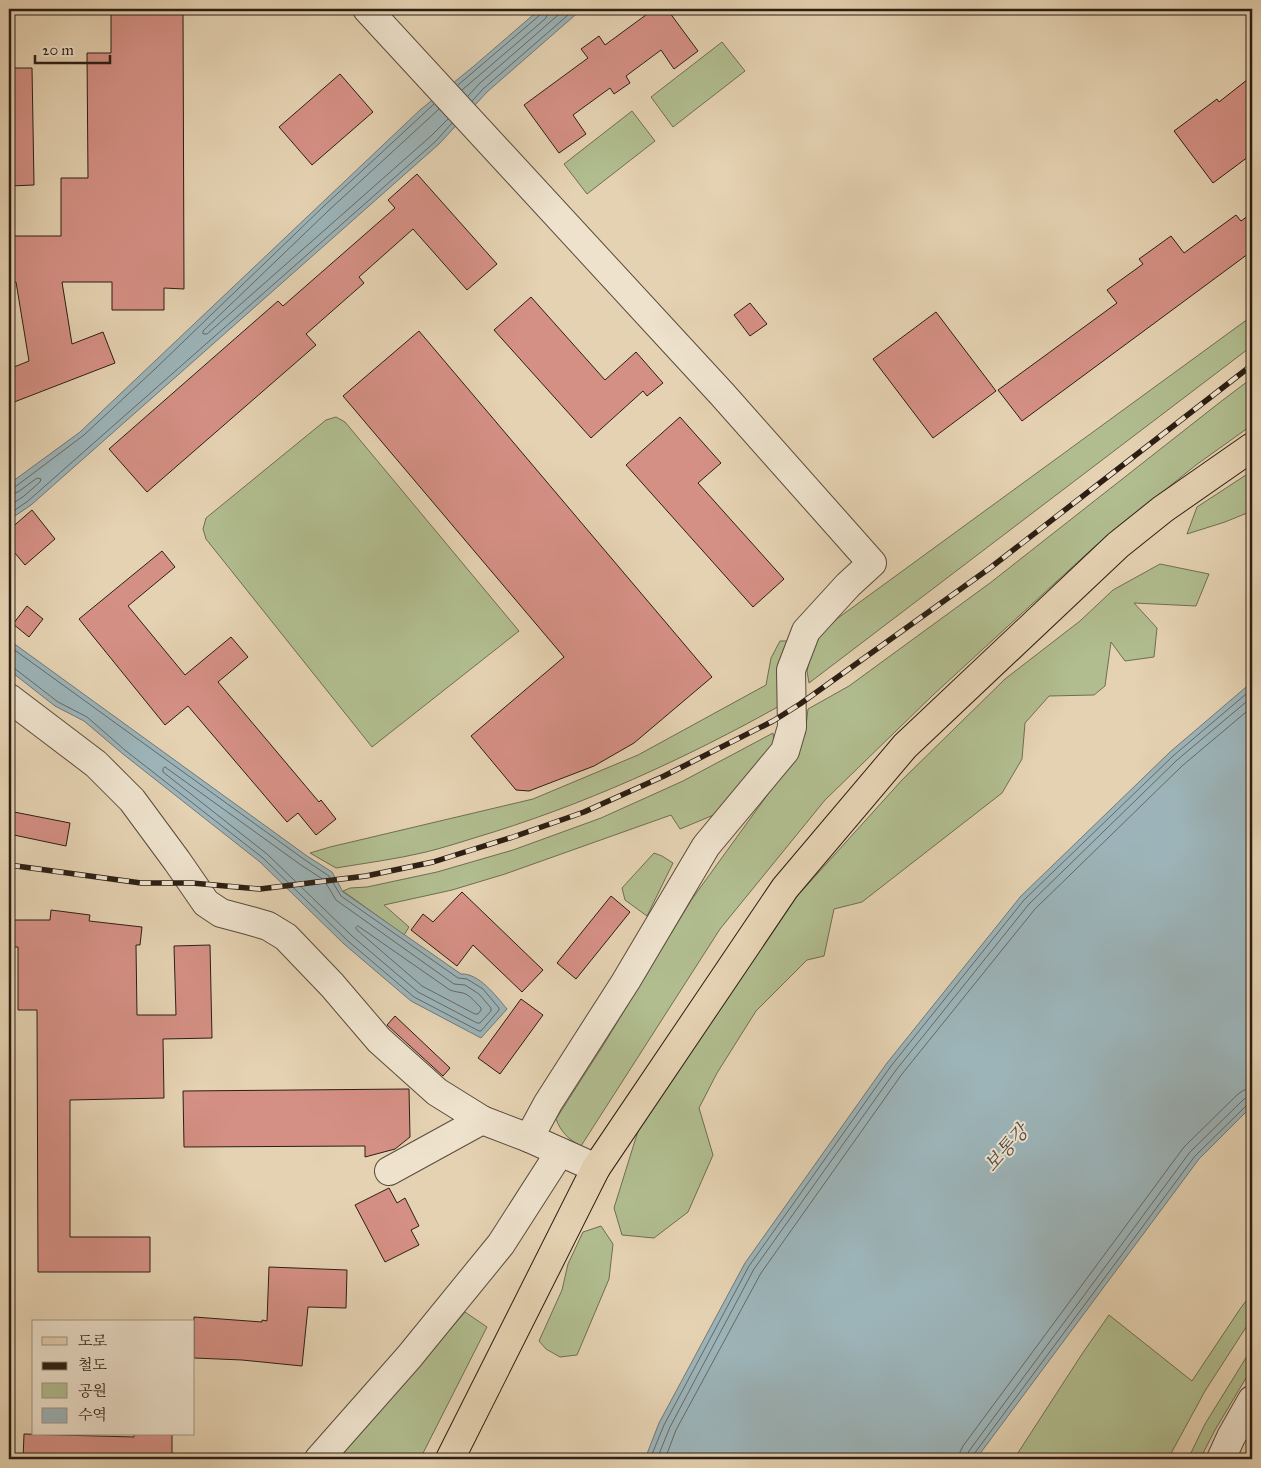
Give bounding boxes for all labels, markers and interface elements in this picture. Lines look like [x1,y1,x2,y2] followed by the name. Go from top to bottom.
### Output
[35,32,110,64] scale bar
[42,41,74,59] text: 20 m
[979,1118,1035,1176] water label: 보통강
[32,1320,195,1436] legend
[78,1332,107,1350] text: 도로
[78,1356,107,1374] text: 철도
[78,1382,107,1400] text: 공원
[78,1406,107,1424] text: 수역

